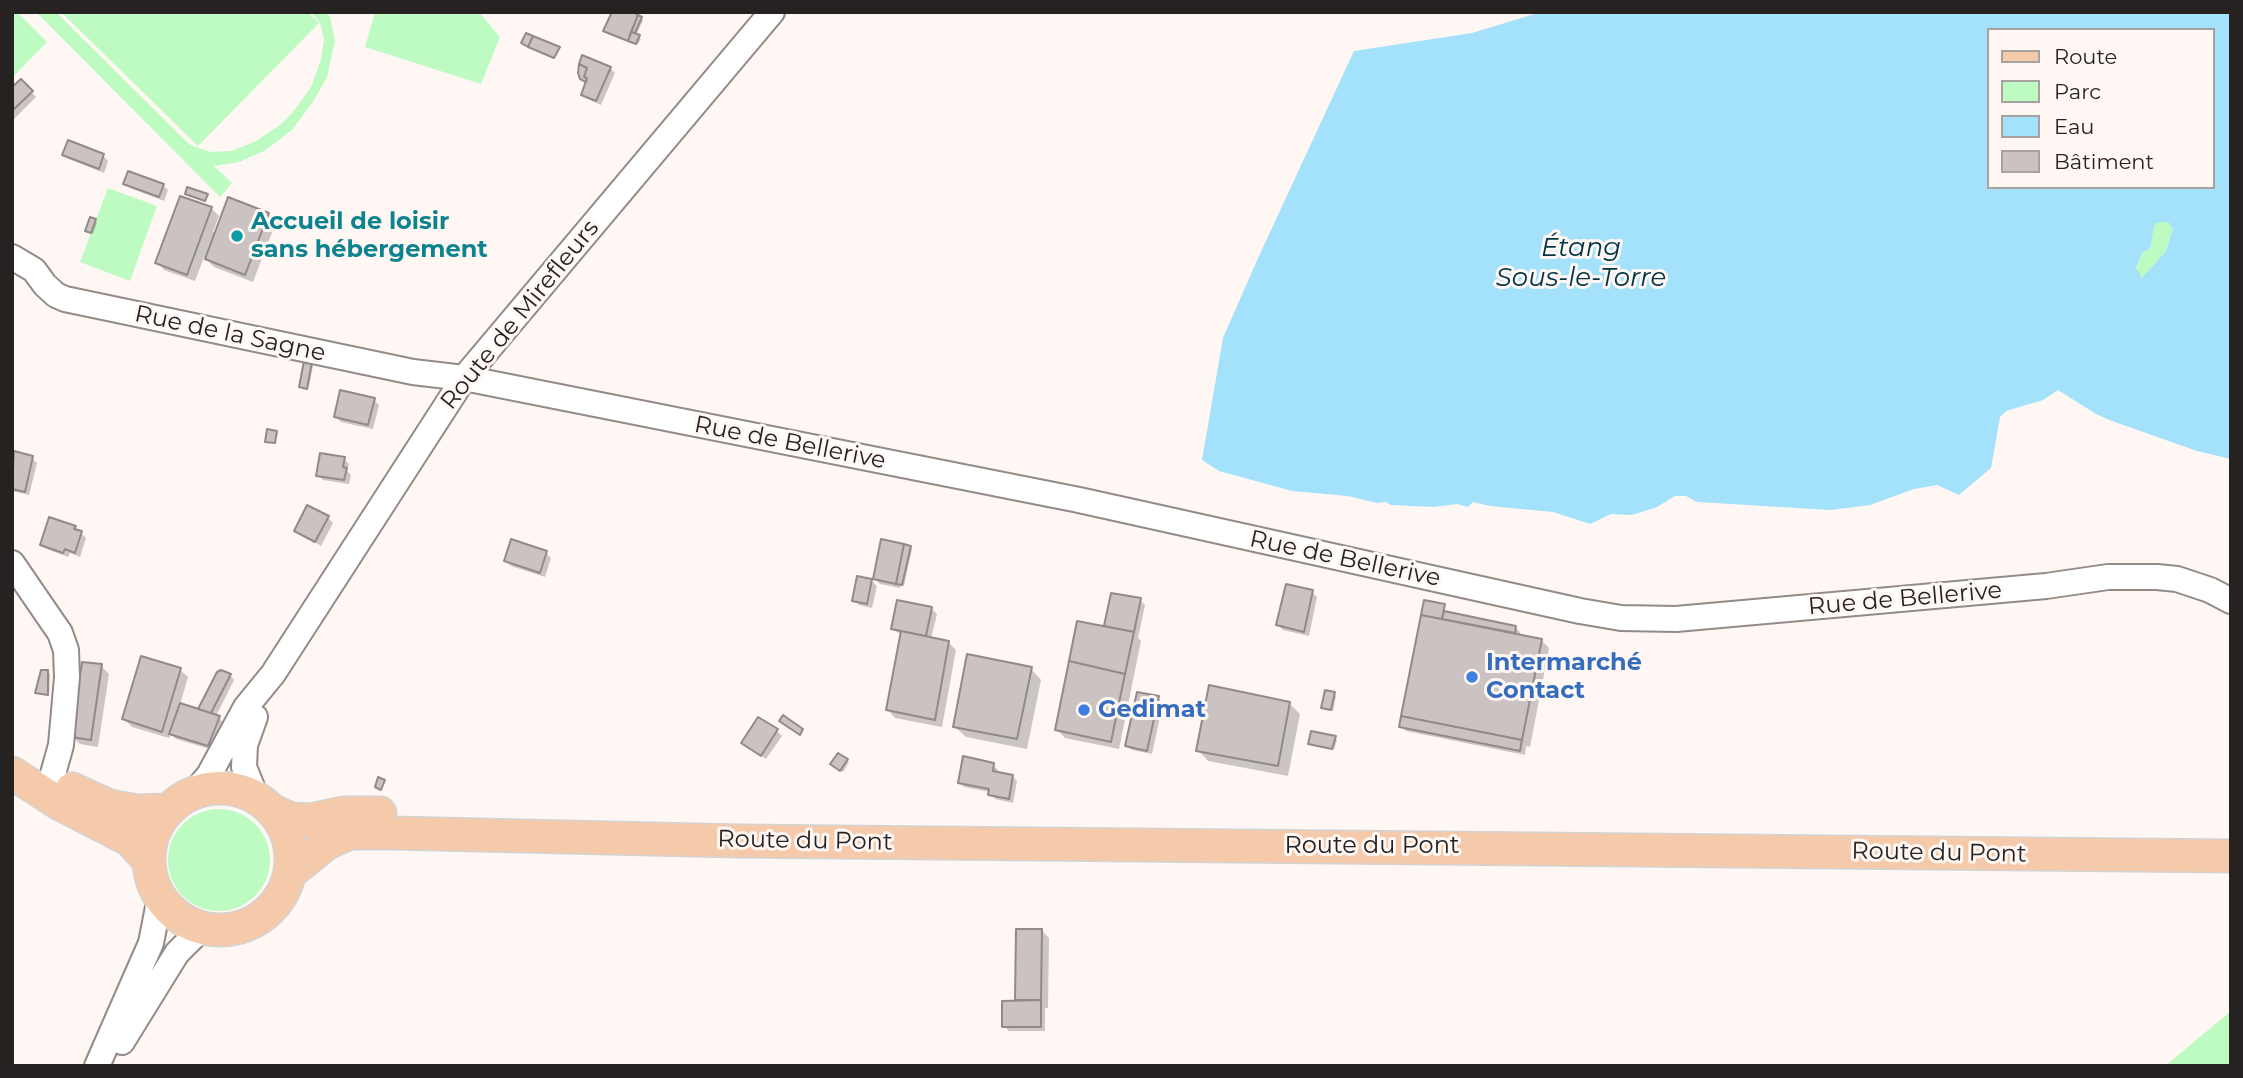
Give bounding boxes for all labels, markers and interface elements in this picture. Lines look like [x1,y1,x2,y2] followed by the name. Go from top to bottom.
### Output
[1988,28,2215,189] legend
[2054,44,2117,69] text: Route
[2054,79,2101,104] text: Parc
[2054,114,2094,139] text: Eau
[2054,149,2154,174] text: Bâtiment
[251,208,488,264] place label: Accueil de loisir sans hébergement
[435,214,605,416] street label: Route de Mirefleurs
[229,228,245,244] marker: Accueil de loisir sans hébergement
[1496,232,1666,294] water label: Étang Sous-le-Torre
[132,300,328,368] street label: Rue de la Sagne
[692,410,888,476] street label: Rue de Bellerive
[1247,525,1443,593] street label: Rue de Bellerive
[1807,576,2003,622] street label: Rue de Bellerive
[1486,649,1642,705] place label: Intermarché Contact
[1464,669,1480,685] marker: Intermarché Contact
[1098,696,1206,724] place label: Gedimat
[1076,702,1092,718] marker: Gedimat
[717,825,893,857] street label: Route du Pont
[1284,832,1460,860] street label: Route du Pont
[1851,837,2027,869] street label: Route du Pont

